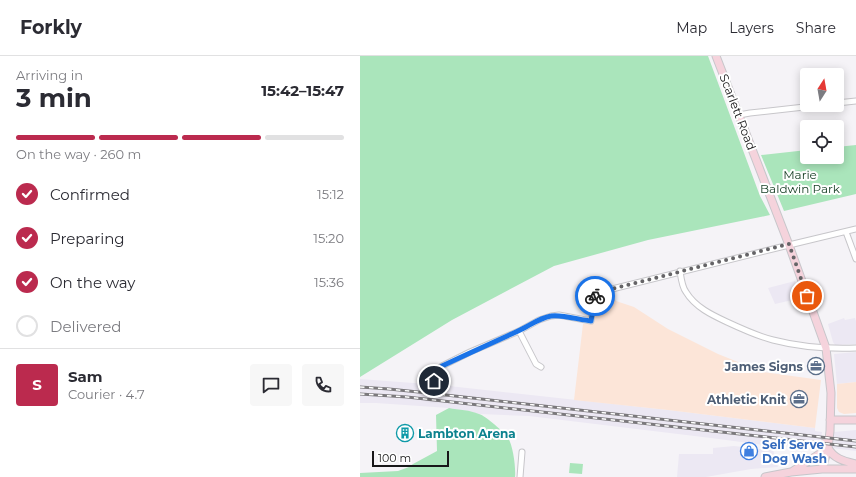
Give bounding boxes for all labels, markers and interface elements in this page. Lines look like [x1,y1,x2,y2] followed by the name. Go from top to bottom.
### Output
[20,16,82,39] text: Forkly
[676,19,707,37] text: Map
[729,19,774,37] text: Layers
[796,19,836,37] text: Share
[16,67,83,83] text: Arriving in
[800,68,844,112] north arrow
[800,68,844,164] map controls
[717,72,759,152] street label: Scarlett Road
[261,81,344,100] text: 15:42–15:47
[16,82,92,114] text: 3 min
[800,120,844,164] button: locate
[16,146,141,162] text: On the way · 260 m
[760,167,841,196] park label: Marie Baldwin Park
[16,183,38,205] icon: check
[50,185,130,204] text: Confirmed
[317,186,344,202] text: 15:12
[16,227,38,249] icon: check
[50,229,125,248] text: Preparing
[313,230,344,246] text: 15:20
[16,271,38,293] icon: check
[50,273,135,292] text: On the way
[314,274,344,290] text: 15:36
[575,276,615,316] courier
[790,279,824,313] pin
[584,285,606,307] icon: bike
[796,285,818,307] icon: bag
[50,317,122,336] text: Delivered
[806,356,826,376] office icon: James Signs
[724,359,804,374] place label: James Signs
[250,364,292,406] button: chat
[302,364,344,406] button: phone
[417,364,451,398] pin
[68,367,103,386] text: Sam
[423,370,445,392] icon: home
[32,375,42,394] text: S
[68,386,145,402] text: Courier · 4.7
[789,389,809,409] office icon: Athletic Knit
[706,392,787,407] place label: Athletic Knit
[395,423,415,443] building icon: Lambton Arena
[418,426,516,441] place label: Lambton Arena
[762,437,827,466] place label: Self Serve Dog Wash
[739,441,759,461] shop icon: Self Serve Dog Wash
[372,449,449,468] scale bar
[378,451,411,465] text: 100 m

